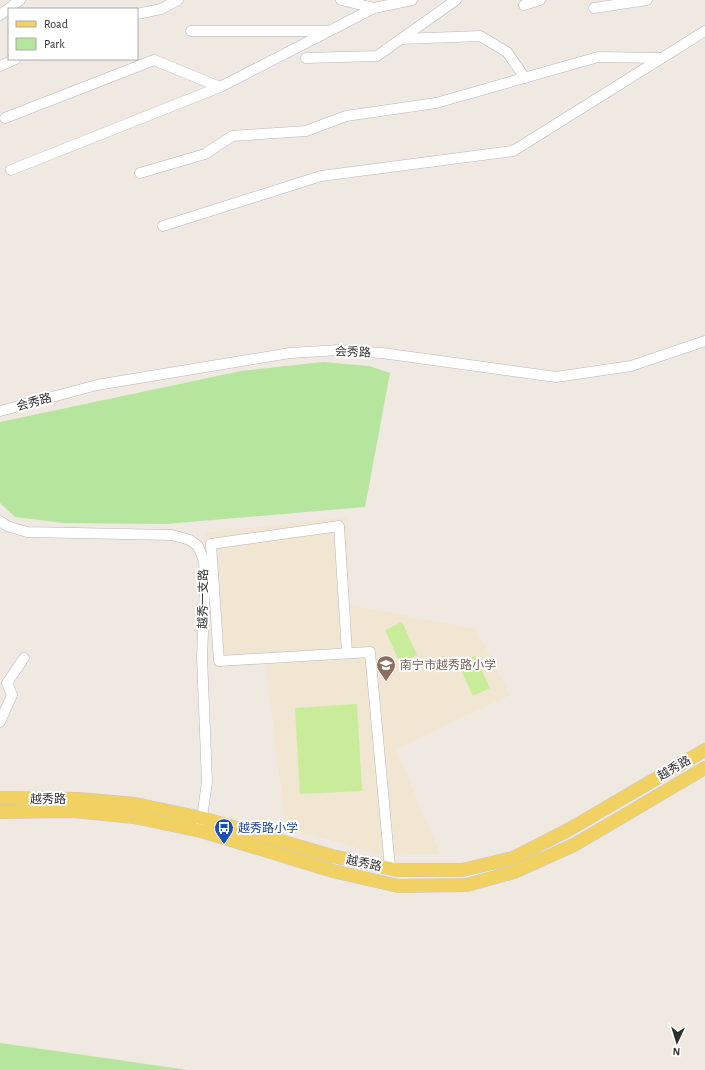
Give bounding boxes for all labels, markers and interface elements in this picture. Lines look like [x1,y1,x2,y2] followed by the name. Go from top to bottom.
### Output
[8,8,138,60] legend
[44,18,68,30] text: Road
[44,38,65,50] text: Park
[335,344,371,359] street label: 会秀路
[15,391,53,412] street label: 会秀路
[195,569,210,629] street label: 越秀一支路
[375,654,397,682] school or university icon: 南宁市越秀路小学
[400,658,496,671] place label: 南宁市越秀路小学
[655,753,693,782] street label: 越秀路
[30,792,66,805] street label: 越秀路
[213,817,235,845] bus stop icon: 越秀路小学
[238,821,298,834] place label: 越秀路小学
[345,852,383,873] street label: 越秀路
[657,1022,697,1062] north arrow
[672,1046,681,1057] text: N

